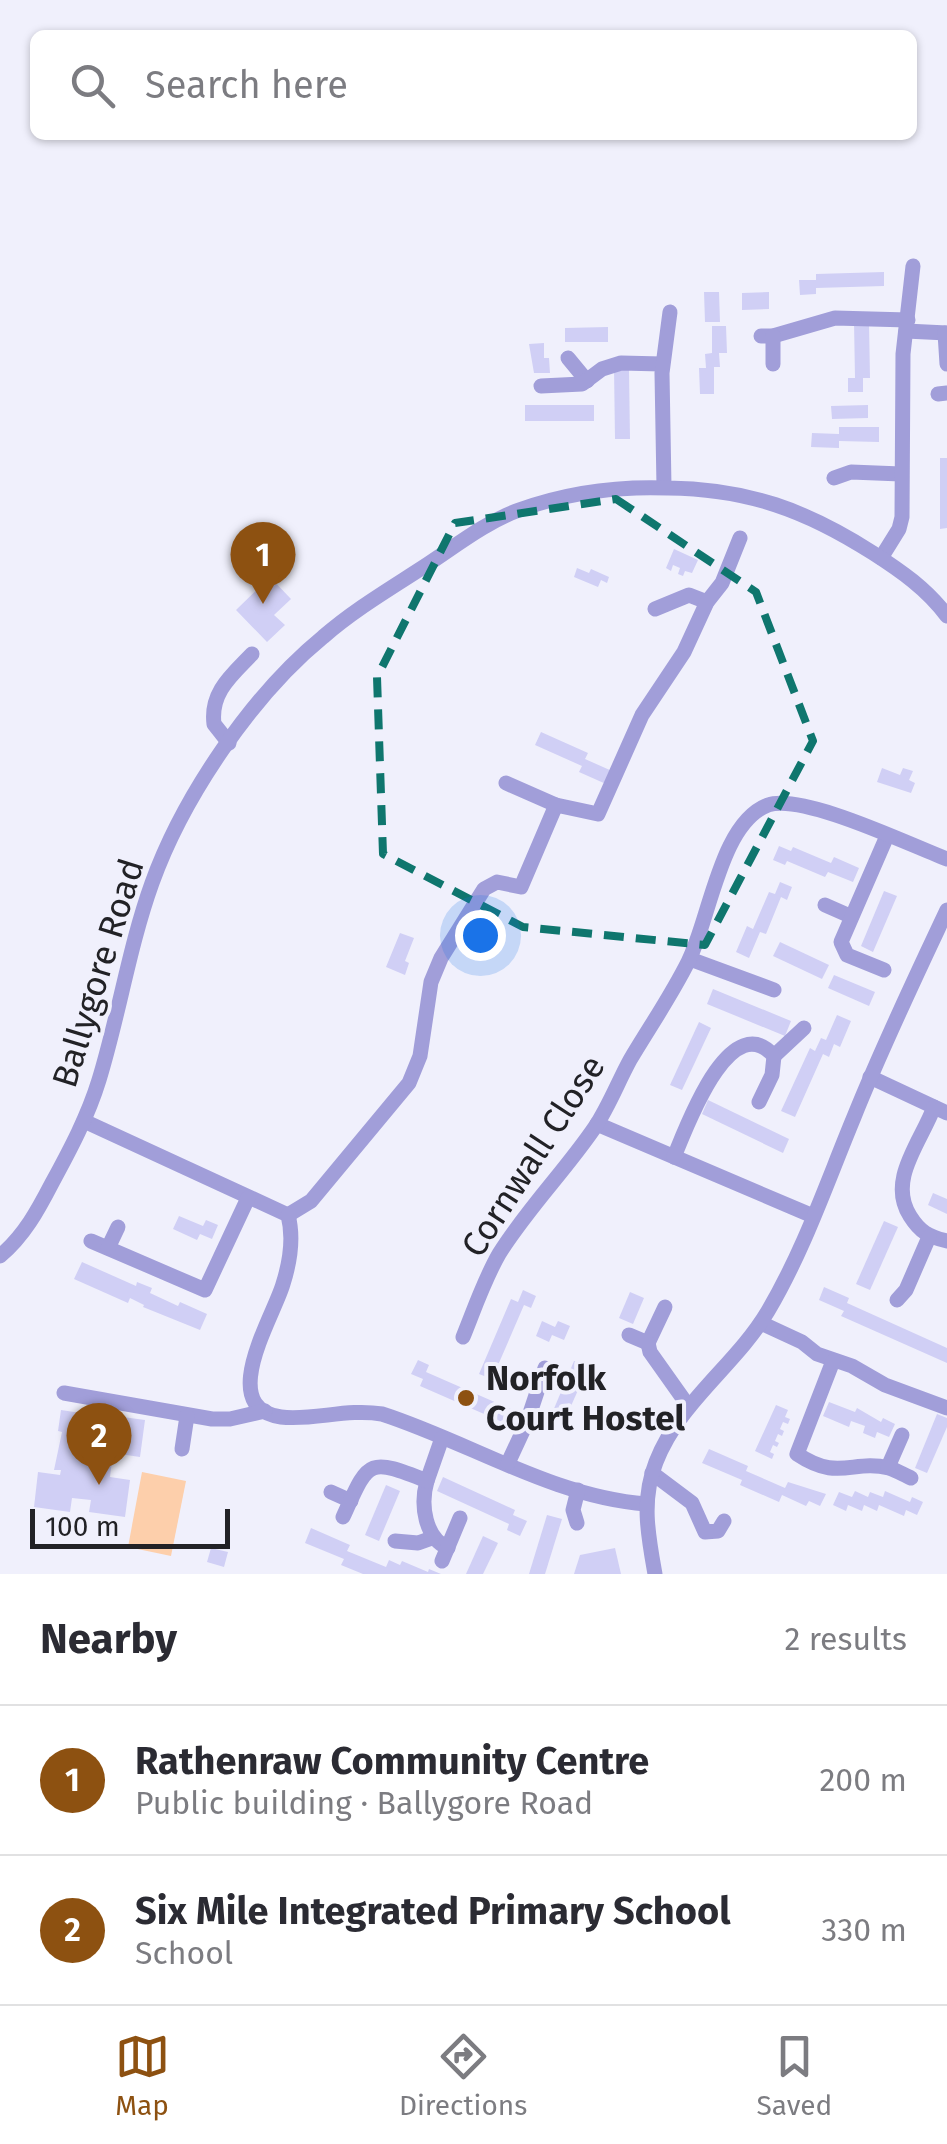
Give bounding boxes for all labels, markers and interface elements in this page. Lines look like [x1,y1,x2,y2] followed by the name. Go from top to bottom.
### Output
[30,30,917,140] search box
[65,58,120,113] icon: search
[145,62,348,108] text: Search here
[230,522,296,604] pin: 1
[43,854,153,1092] street label: Ballygore Road
[455,910,506,961] your location
[452,1047,614,1265] street label: Cornwall Close
[486,1357,686,1439] place label: Norfolk Court Hostel
[455,1387,477,1409] marker: Norfolk Court Hostel
[66,1402,132,1485] pin: 2
[30,1504,230,1548] scale bar
[45,1510,120,1543] text: 100 m
[40,1614,177,1664] text: Nearby
[784,1620,907,1658] text: 2 results
[135,1738,649,1784] text: Rathenraw Community Centre
[65,1761,80,1799] text: 1
[820,1761,907,1799] text: 200 m
[135,1784,593,1822] text: Public building · Ballygore Road
[135,1888,730,1934] text: Six Mile Integrated Primary School
[64,1911,81,1949] text: 2
[821,1911,907,1949] text: 330 m
[135,1934,233,1972] text: School
[115,2029,170,2122] tab: Map
[399,2029,527,2122] tab: Directions
[757,2029,832,2122] tab: Saved

